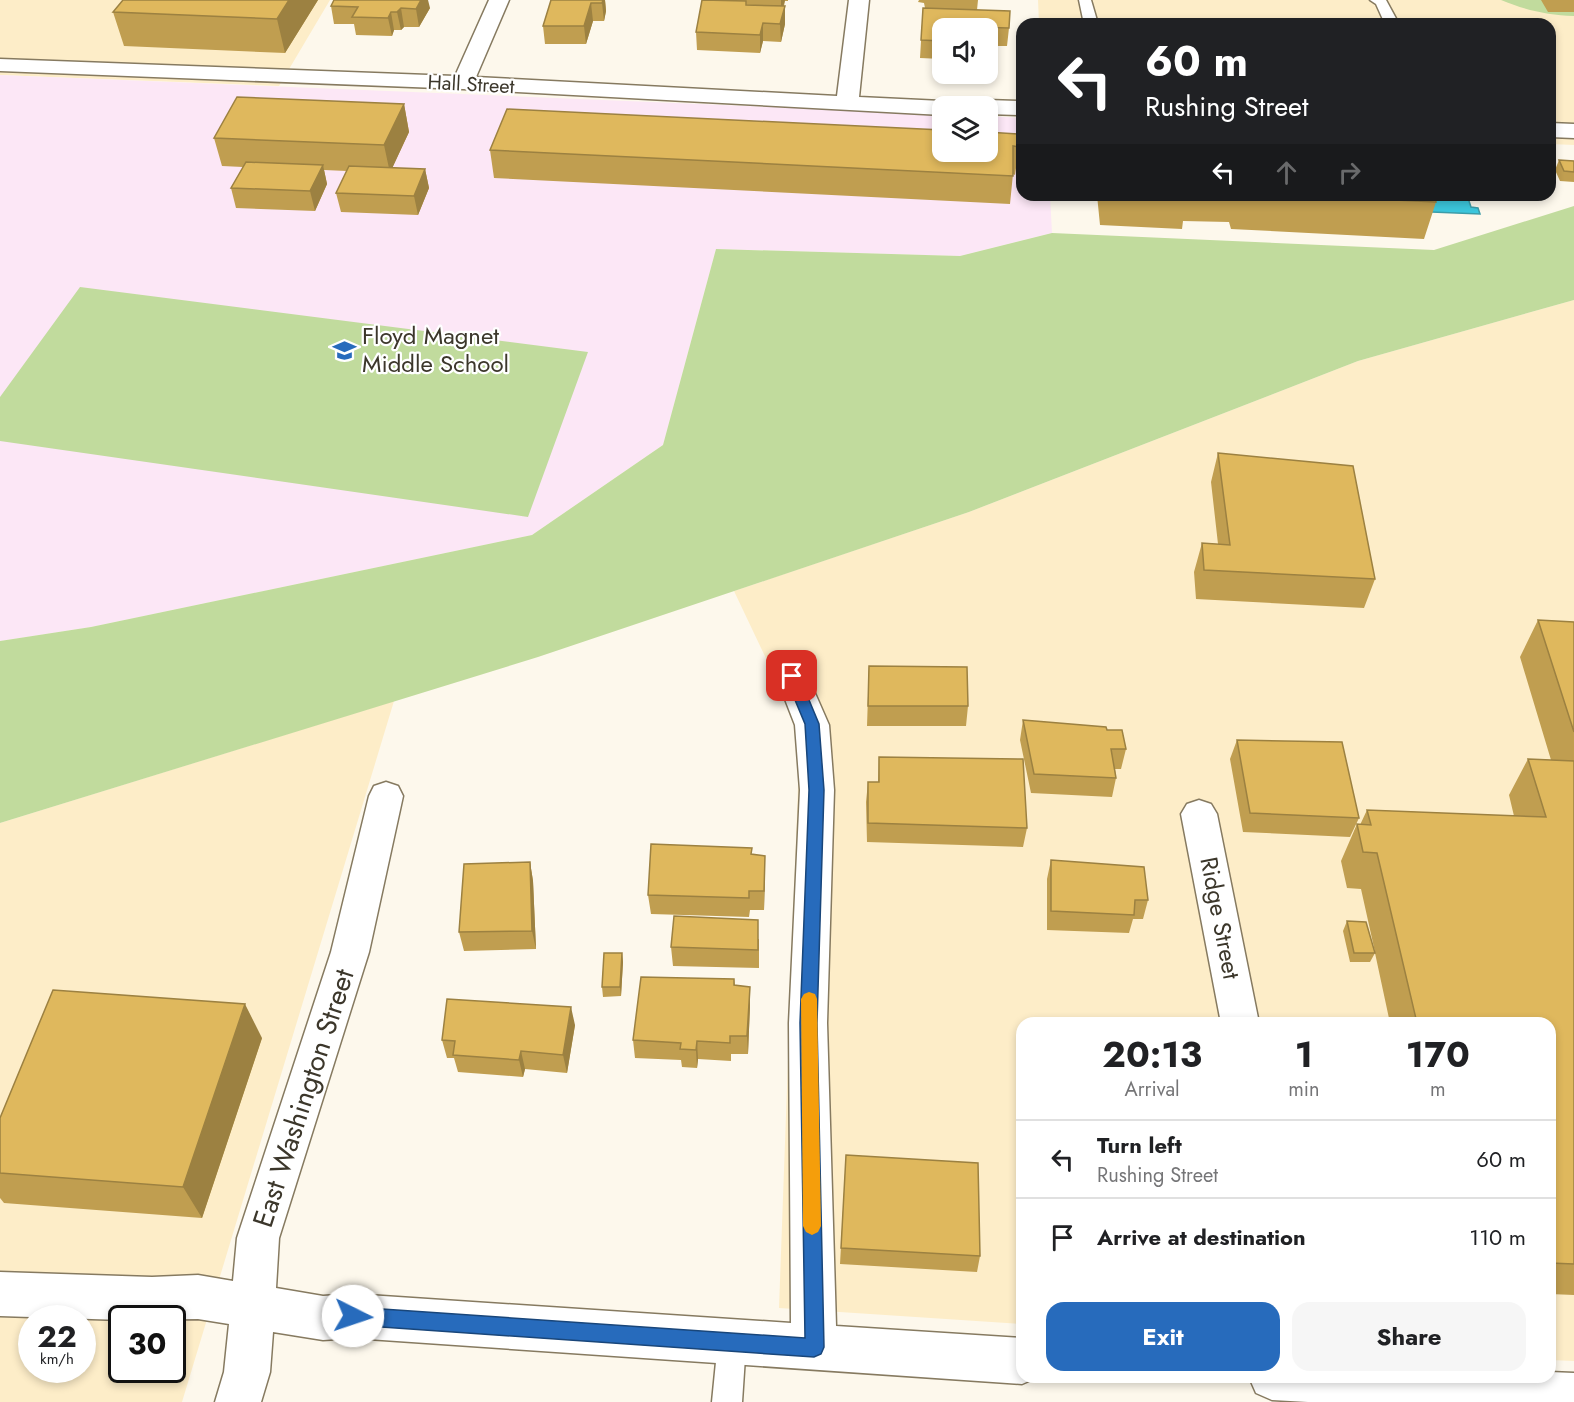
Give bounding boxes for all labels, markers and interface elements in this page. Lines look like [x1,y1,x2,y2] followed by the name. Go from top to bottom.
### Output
[932,18,998,162] map controls
[932,18,998,84] button: sound
[1145,31,1248,92] text: 60 m
[1046,42,1124,120] icon: left
[427,68,515,101] street label: Hall Street
[1145,87,1308,126] text: Rushing Street
[932,96,998,162] button: layers
[1207,156,1240,189] icon: left
[1270,156,1303,189] icon: ahead
[1333,156,1366,189] icon: right
[362,318,509,381] place label: Floyd Magnet Middle School
[331,337,357,363] school or university icon: Floyd Magnet Middle School
[766,650,817,701] pin
[775,659,808,692] icon: arrive
[1191,854,1250,982] street label: Ridge Street
[242,963,365,1233] street label: East Washington Street
[1102,1028,1202,1080] text: 20:13
[1295,1028,1313,1080] text: 1
[1406,1028,1470,1080] text: 170
[1125,1075,1180,1104] text: Arrival
[1288,1075,1320,1104] text: min
[1430,1075,1446,1104] text: m
[1097,1129,1182,1161] text: Turn left
[1046,1143,1079,1176] icon: left
[1476,1143,1526,1175] text: 60 m
[1097,1161,1218,1190] text: Rushing Street
[1046,1221,1079,1254] icon: arrive
[1097,1221,1306,1253] text: Arrive at destination
[1469,1221,1526,1253] text: 110 m
[321,1284,385,1348] position arrow
[1046,1302,1280,1371] button: Exit
[1292,1302,1526,1371] button: Share
[108,1305,186,1383] speed limit sign: 30
[37,1315,77,1358] text: 22
[40,1348,74,1370] text: km/h

